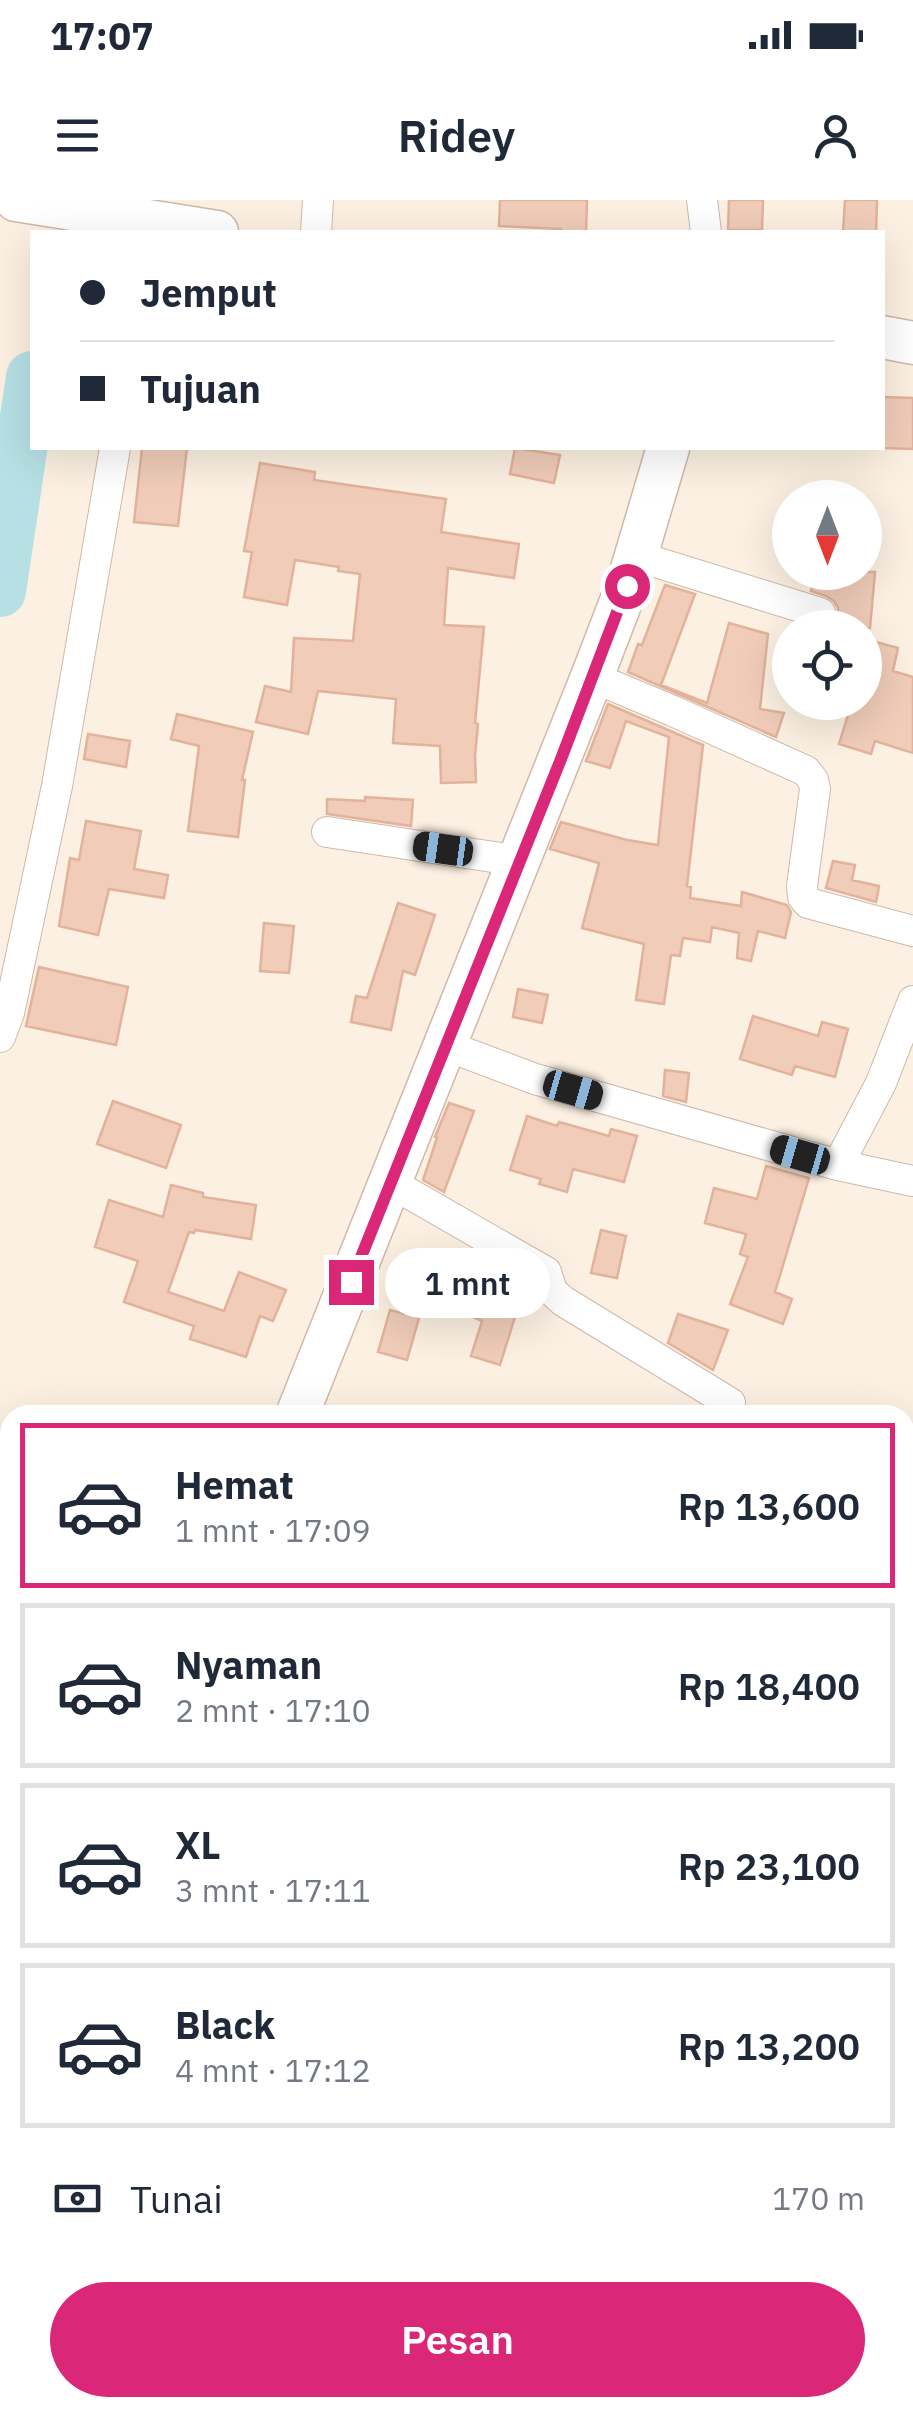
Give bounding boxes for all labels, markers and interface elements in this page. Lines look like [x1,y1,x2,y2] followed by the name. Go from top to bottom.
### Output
[50,11,154,60] text: 17:07
[398,106,515,164] text: Ridey
[50,108,105,163] icon: menu
[808,108,863,163] icon: person
[140,268,277,317] text: Jemput
[140,364,261,413] text: Tujuan
[772,480,882,590] north arrow
[772,480,882,720] map controls
[605,564,650,609] route start
[772,610,882,720] button: locate
[411,830,475,868] car
[540,1067,606,1113] car
[767,1132,833,1178] car
[386,1247,551,1317] callout: 1 mnt
[329,1260,374,1305] route end
[425,1262,510,1304] text: 1 mnt
[175,1460,294,1509] text: Hemat
[55,1461,145,1551] icon: car
[678,1481,860,1530] text: Rp 13,600
[175,1509,371,1551] text: 1 mnt · 17:09
[175,1640,322,1689] text: Nyaman
[55,1641,145,1731] icon: car
[678,1661,860,1710] text: Rp 18,400
[175,1689,371,1731] text: 2 mnt · 17:10
[175,1820,221,1869] text: XL
[55,1821,145,1911] icon: car
[678,1841,860,1890] text: Rp 23,100
[175,1869,371,1911] text: 3 mnt · 17:11
[175,2000,275,2049] text: Black
[55,2001,145,2091] icon: car
[678,2021,860,2070] text: Rp 13,200
[175,2049,371,2091] text: 4 mnt · 17:12
[50,2171,105,2226] icon: cash
[130,2174,223,2223] text: Tunai
[772,2177,865,2219] text: 170 m
[50,2282,865,2397] button: Pesan

